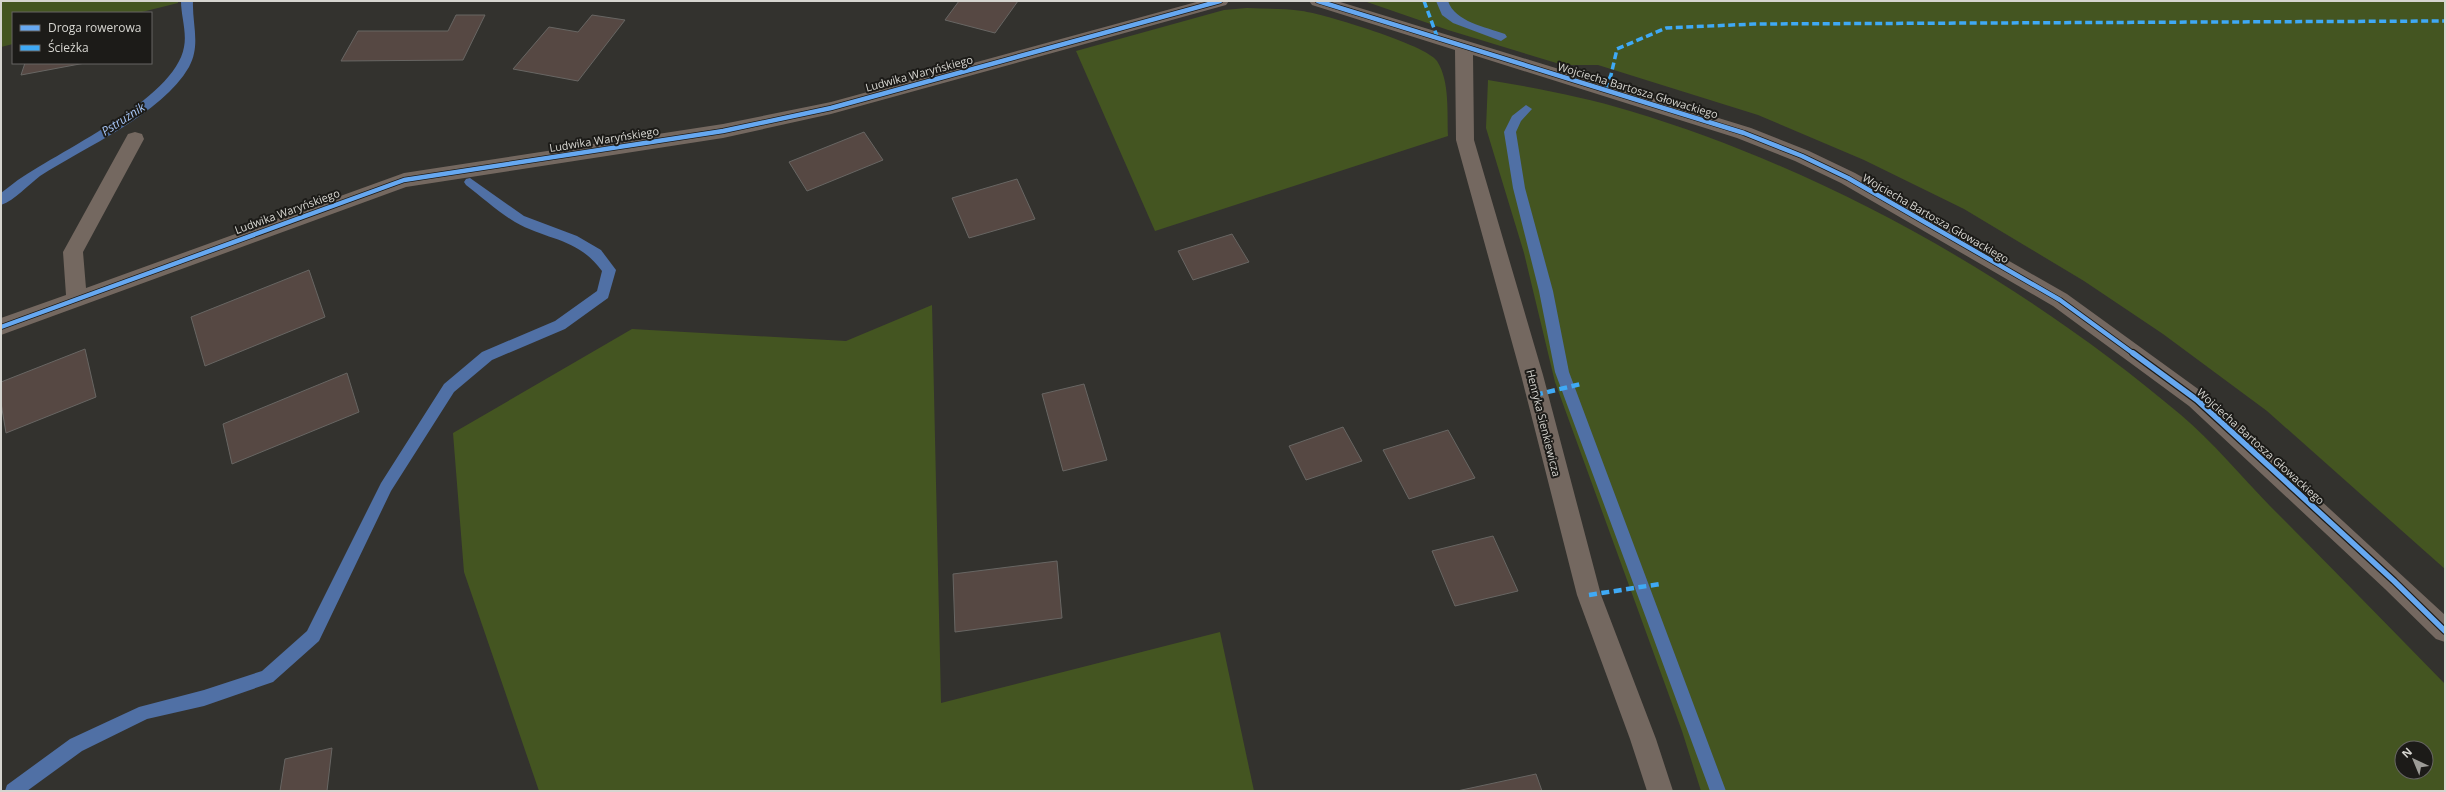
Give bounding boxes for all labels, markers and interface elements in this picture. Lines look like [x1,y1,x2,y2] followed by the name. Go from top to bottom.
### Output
[12,12,152,64] legend
[48,19,141,36] text: Droga rowerowa
[48,39,89,56] text: Ścieżka
[864,51,975,95] street label: Ludwika Waryńskiego
[1556,58,1720,122] street label: Wojciecha Bartosza Głowackiego
[98,98,149,139] water label: Pstrużnik
[548,123,660,155] street label: Ludwika Waryńskiego
[1860,170,2012,266] street label: Wojciecha Bartosza Głowackiego
[232,185,342,237] street label: Ludwika Waryńskiego
[1523,368,1565,478] street label: Henryka Sienkiewicza
[2194,385,2328,508] street label: Wojciecha Bartosza Głowackiego
[2394,740,2434,780] north arrow
[2398,744,2415,761] text: N

